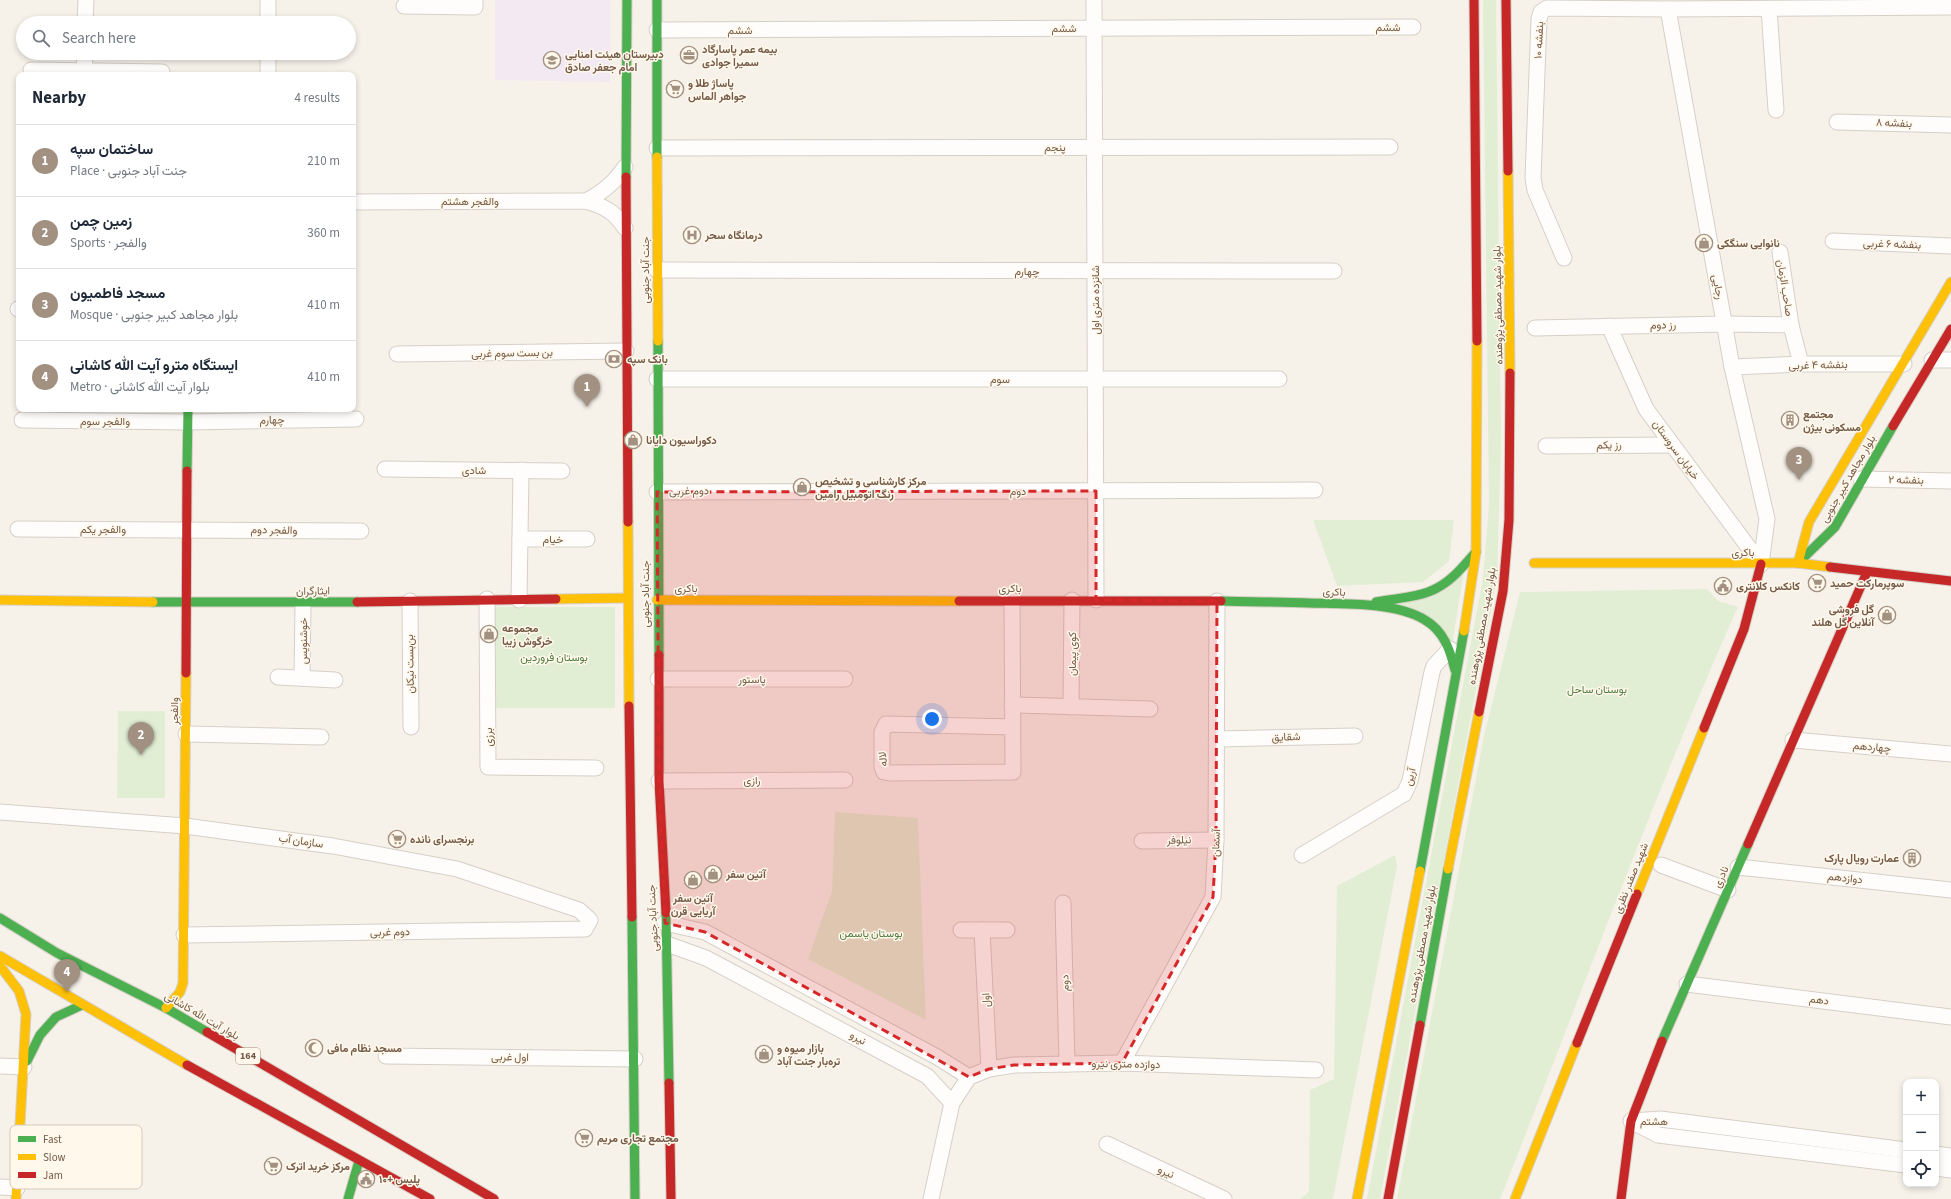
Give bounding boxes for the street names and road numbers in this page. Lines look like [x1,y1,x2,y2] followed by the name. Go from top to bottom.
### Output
[1376,20,1401,35] street label: ششم
[1052,21,1077,36] street label: ششم
[1531,21,1547,59] street label: بنفشه ۱۰
[728,23,753,38] street label: ششم
[1876,115,1912,131] street label: بنفشه ۸
[1044,140,1066,155] street label: پنجم
[441,194,499,209] street label: والفجر هشتم
[1863,235,1921,253] street label: بنفشه ۶ غربی
[638,236,653,304] street label: جنت آباد جنوبی
[1489,245,1507,365] street label: بلوار شهید مصطفی پژوهنده
[1773,259,1797,317] street label: صاحب الزمان
[1014,264,1040,279] street label: چهارم
[1088,265,1103,335] street label: شانزده متری اول
[1708,273,1728,301] street label: رجایی
[1650,317,1676,333] street label: رز دوم
[471,345,553,361] street label: بن بست سوم غربی
[1788,357,1848,373] street label: بنفشه ۴ غربی
[990,372,1010,387] street label: سوم
[259,412,285,428] street label: چهارم
[80,414,130,429] street label: والفجر سوم
[1649,417,1703,483] street label: خیابان سروستان
[1817,432,1879,526] street label: بلوار مجاهد کبیر جنوبی
[1596,437,1622,453] street label: رز یکم
[462,463,487,478] street label: شادی
[1888,472,1924,488] street label: بنفشه ۲
[669,483,709,499] street label: دوم غربی
[1010,484,1026,499] street label: دوم
[80,522,126,537] street label: والفجر یکم
[251,522,298,538] street label: والفجر دوم
[543,532,563,547] street label: خیام
[1731,545,1755,560] street label: باکری
[638,560,653,628] street label: جنت آباد جنوبی
[1464,566,1500,686] street label: بلوار شهید مصطفی پژوهنده
[674,581,698,596] street label: باکری
[998,581,1022,596] street label: باکری
[296,583,330,599] street label: ایثارگران
[1322,584,1346,600] street label: باکری
[296,618,311,664] street label: خوشنویس
[1065,632,1080,676] street label: کوی پیمان
[402,634,418,694] street label: بن‌بست نیکان
[737,672,766,687] street label: پاستور
[167,697,182,726] street label: والفجر
[481,728,496,746] street label: برزی
[1271,729,1301,745] street label: شقایق
[1852,738,1892,756] street label: چهاردهم
[875,751,891,767] street label: لاله
[1401,765,1420,788] street label: آرین
[743,773,761,788] street label: رازی
[1208,827,1224,857] street label: آسمان
[278,830,325,852] street label: سازمان آب
[1165,832,1192,848] street label: نیلوفر
[1610,840,1652,916] street label: شهید صفدر نظری
[1710,864,1732,890] street label: نادری
[1827,869,1863,887] street label: دوازدهم
[644,884,662,952] street label: جنت آباد جنوبی
[1404,884,1440,1004] street label: بلوار شهید مصطفی پژوهنده
[370,924,410,940] street label: دوم غربی
[1057,975,1073,991] street label: دوم
[162,988,242,1044] street label: بلوار آیت الله کاشانی
[1808,991,1830,1009] street label: دهم
[978,992,994,1008] street label: اول
[847,1027,869,1049] street label: نیرو
[236,1048,260,1064] road number: 164
[491,1049,529,1065] street label: اول غربی
[1092,1056,1160,1072] street label: دوازده متری نیرو
[1640,1114,1668,1129] street label: هشتم
[1155,1162,1177,1182] street label: نیرو

